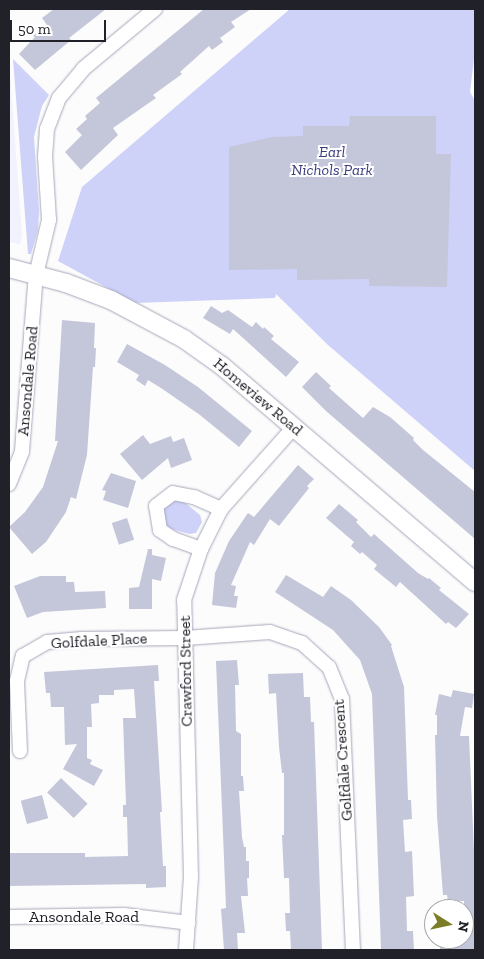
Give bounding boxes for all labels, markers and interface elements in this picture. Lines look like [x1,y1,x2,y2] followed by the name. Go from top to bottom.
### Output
[12,10,109,42] scale bar
[18,20,51,38] text: 50 m
[291,142,373,180] park label: Earl Nichols Park
[14,325,42,437] street label: Ansondale Road
[209,354,307,440] street label: Homeview Road
[175,615,197,727] street label: Crawford Street
[50,629,148,653] street label: Golfdale Place
[329,698,357,822] street label: Golfdale Crescent
[424,899,474,949] north arrow
[29,907,139,927] street label: Ansondale Road
[454,920,473,933] text: N

